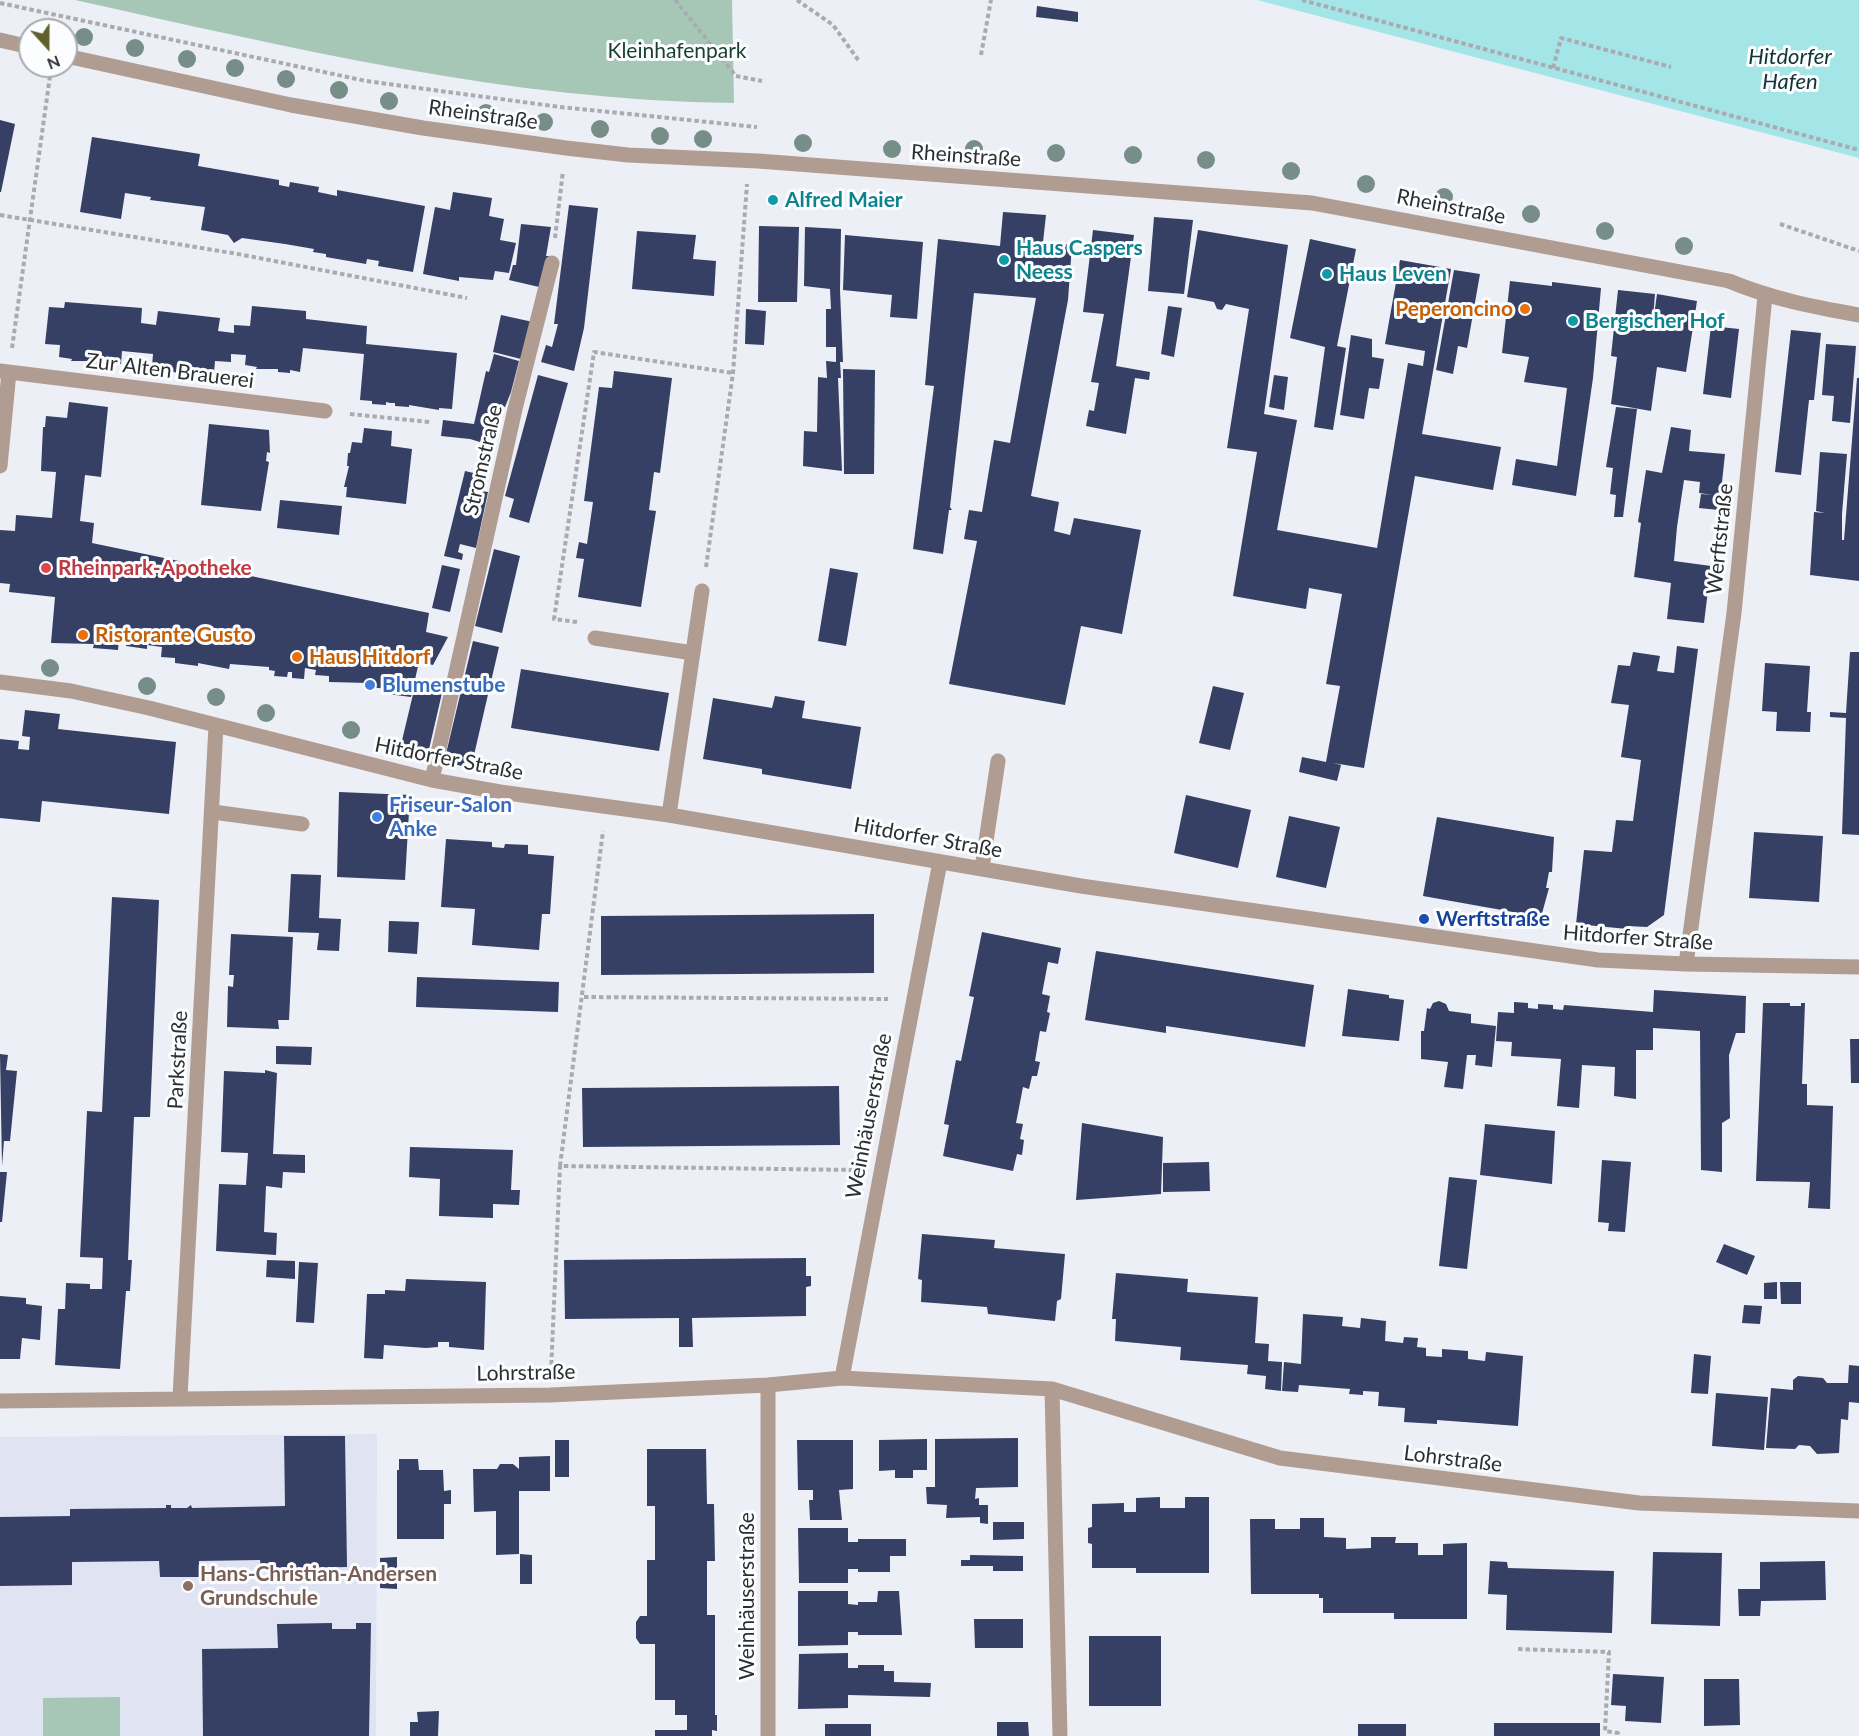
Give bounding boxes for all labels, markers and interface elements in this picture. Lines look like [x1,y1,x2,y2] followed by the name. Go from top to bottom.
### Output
[18,18,78,78] north arrow
[607,38,747,64] park label: Kleinhafenpark
[1748,44,1832,96] water label: Hitdorfer Hafen
[45,52,63,74] text: N
[427,95,539,135] street label: Rheinstraße
[910,140,1022,172] street label: Rheinstraße
[1394,184,1508,230] street label: Rheinstraße
[785,187,903,213] place label: Alfred Maier
[766,193,780,207] marker: Alfred Maier
[1016,235,1143,285] place label: Haus Caspers Neess
[997,253,1011,267] marker: Haus Caspers Neess
[1339,261,1447,287] place label: Haus Leven
[1320,267,1334,281] marker: Haus Leven
[1395,296,1513,322] place label: Peperoncino
[1518,302,1532,316] marker: Peperoncino
[1585,308,1725,334] place label: Bergischer Hof
[1566,314,1580,328] marker: Bergischer Hof
[85,348,255,394] street label: Zur Alten Brauerei
[458,402,508,518] street label: Stromstraße
[1702,482,1738,596] street label: Werftstraße
[58,555,252,581] place label: Rheinpark-Apotheke
[39,561,53,575] marker: Rheinpark-Apotheke
[95,622,253,648] place label: Ristorante Gusto
[76,628,90,642] marker: Ristorante Gusto
[309,644,430,670] place label: Haus Hitdorf
[290,650,304,664] marker: Haus Hitdorf
[382,672,505,698] place label: Blumenstube
[363,678,377,692] marker: Blumenstube
[373,732,525,786] street label: Hitdorfer Straße
[389,792,512,842] place label: Friseur-Salon Anke
[370,810,384,824] marker: Friseur-Salon Anke
[852,813,1004,863] street label: Hitdorfer Straße
[1436,906,1550,932] place label: Werftstraße
[1417,912,1431,926] marker: Werftstraße
[1562,920,1714,956] street label: Hitdorfer Straße
[163,1010,193,1110] street label: Parkstraße
[841,1031,897,1201] street label: Weinhäuserstraße
[476,1360,576,1386] street label: Lohrstraße
[1402,1440,1504,1478] street label: Lohrstraße
[734,1512,760,1680] street label: Weinhäuserstraße
[200,1561,437,1611] place label: Hans-Christian-Andersen Grundschule
[181,1579,195,1593] marker: Hans-Christian-Andersen Grundschule

